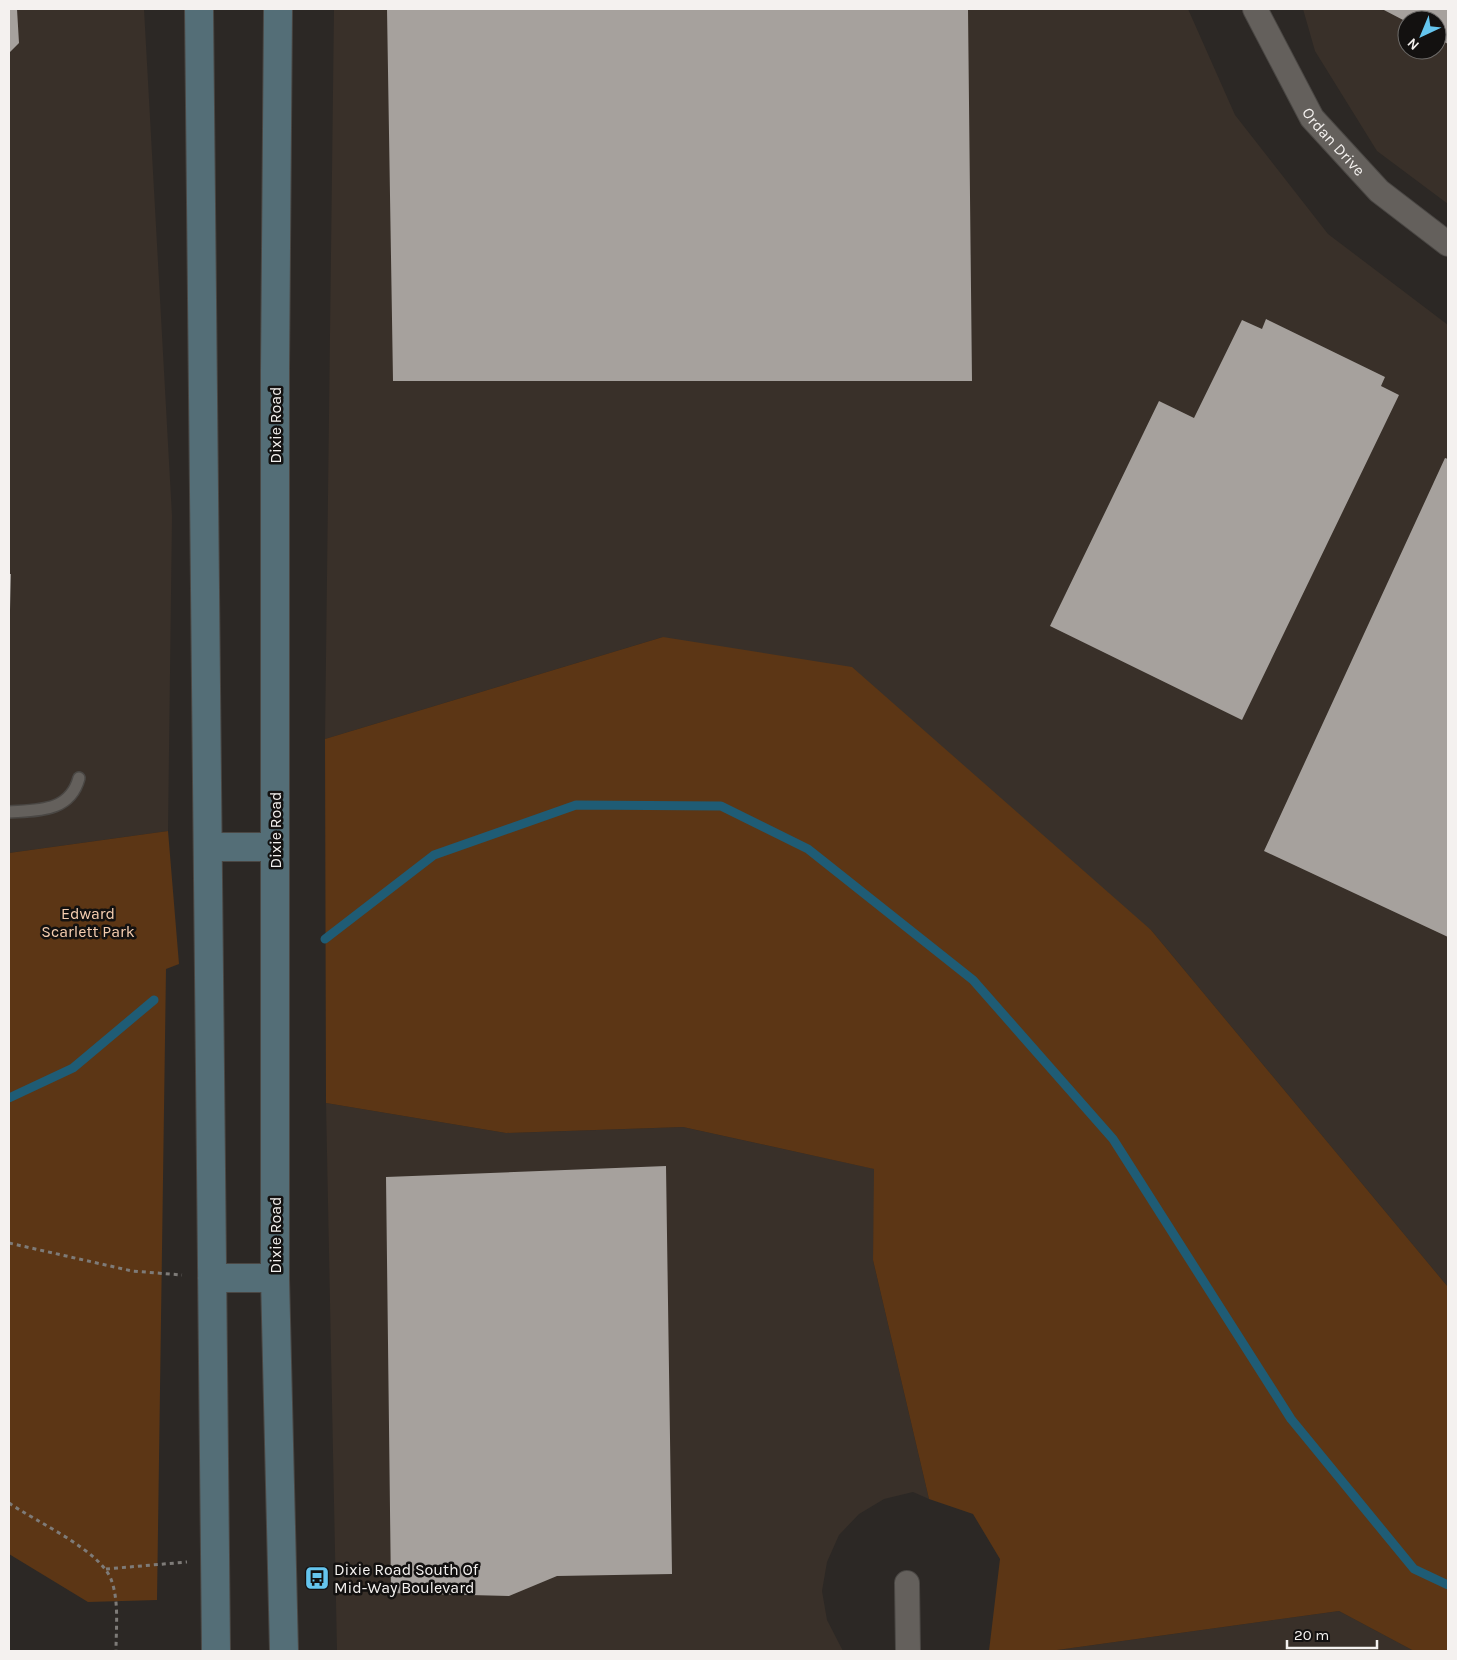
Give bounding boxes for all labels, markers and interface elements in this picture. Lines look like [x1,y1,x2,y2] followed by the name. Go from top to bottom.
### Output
[1397,10,1447,60] north arrow
[1404,34,1423,54] text: N
[1298,104,1369,180] street label: Ordan Drive
[266,386,285,464] street label: Dixie Road
[266,791,285,869] street label: Dixie Road
[41,904,135,941] park label: Edward Scarlett Park
[266,1196,285,1274] street label: Dixie Road
[334,1560,479,1597] place label: Dixie Road South Of Mid-Way Boulevard
[304,1565,330,1591] bus stop icon: Dixie Road South Of Mid-Way Boulevard
[1287,1618,1377,1650] scale bar
[1294,1626,1329,1644] text: 20 m

